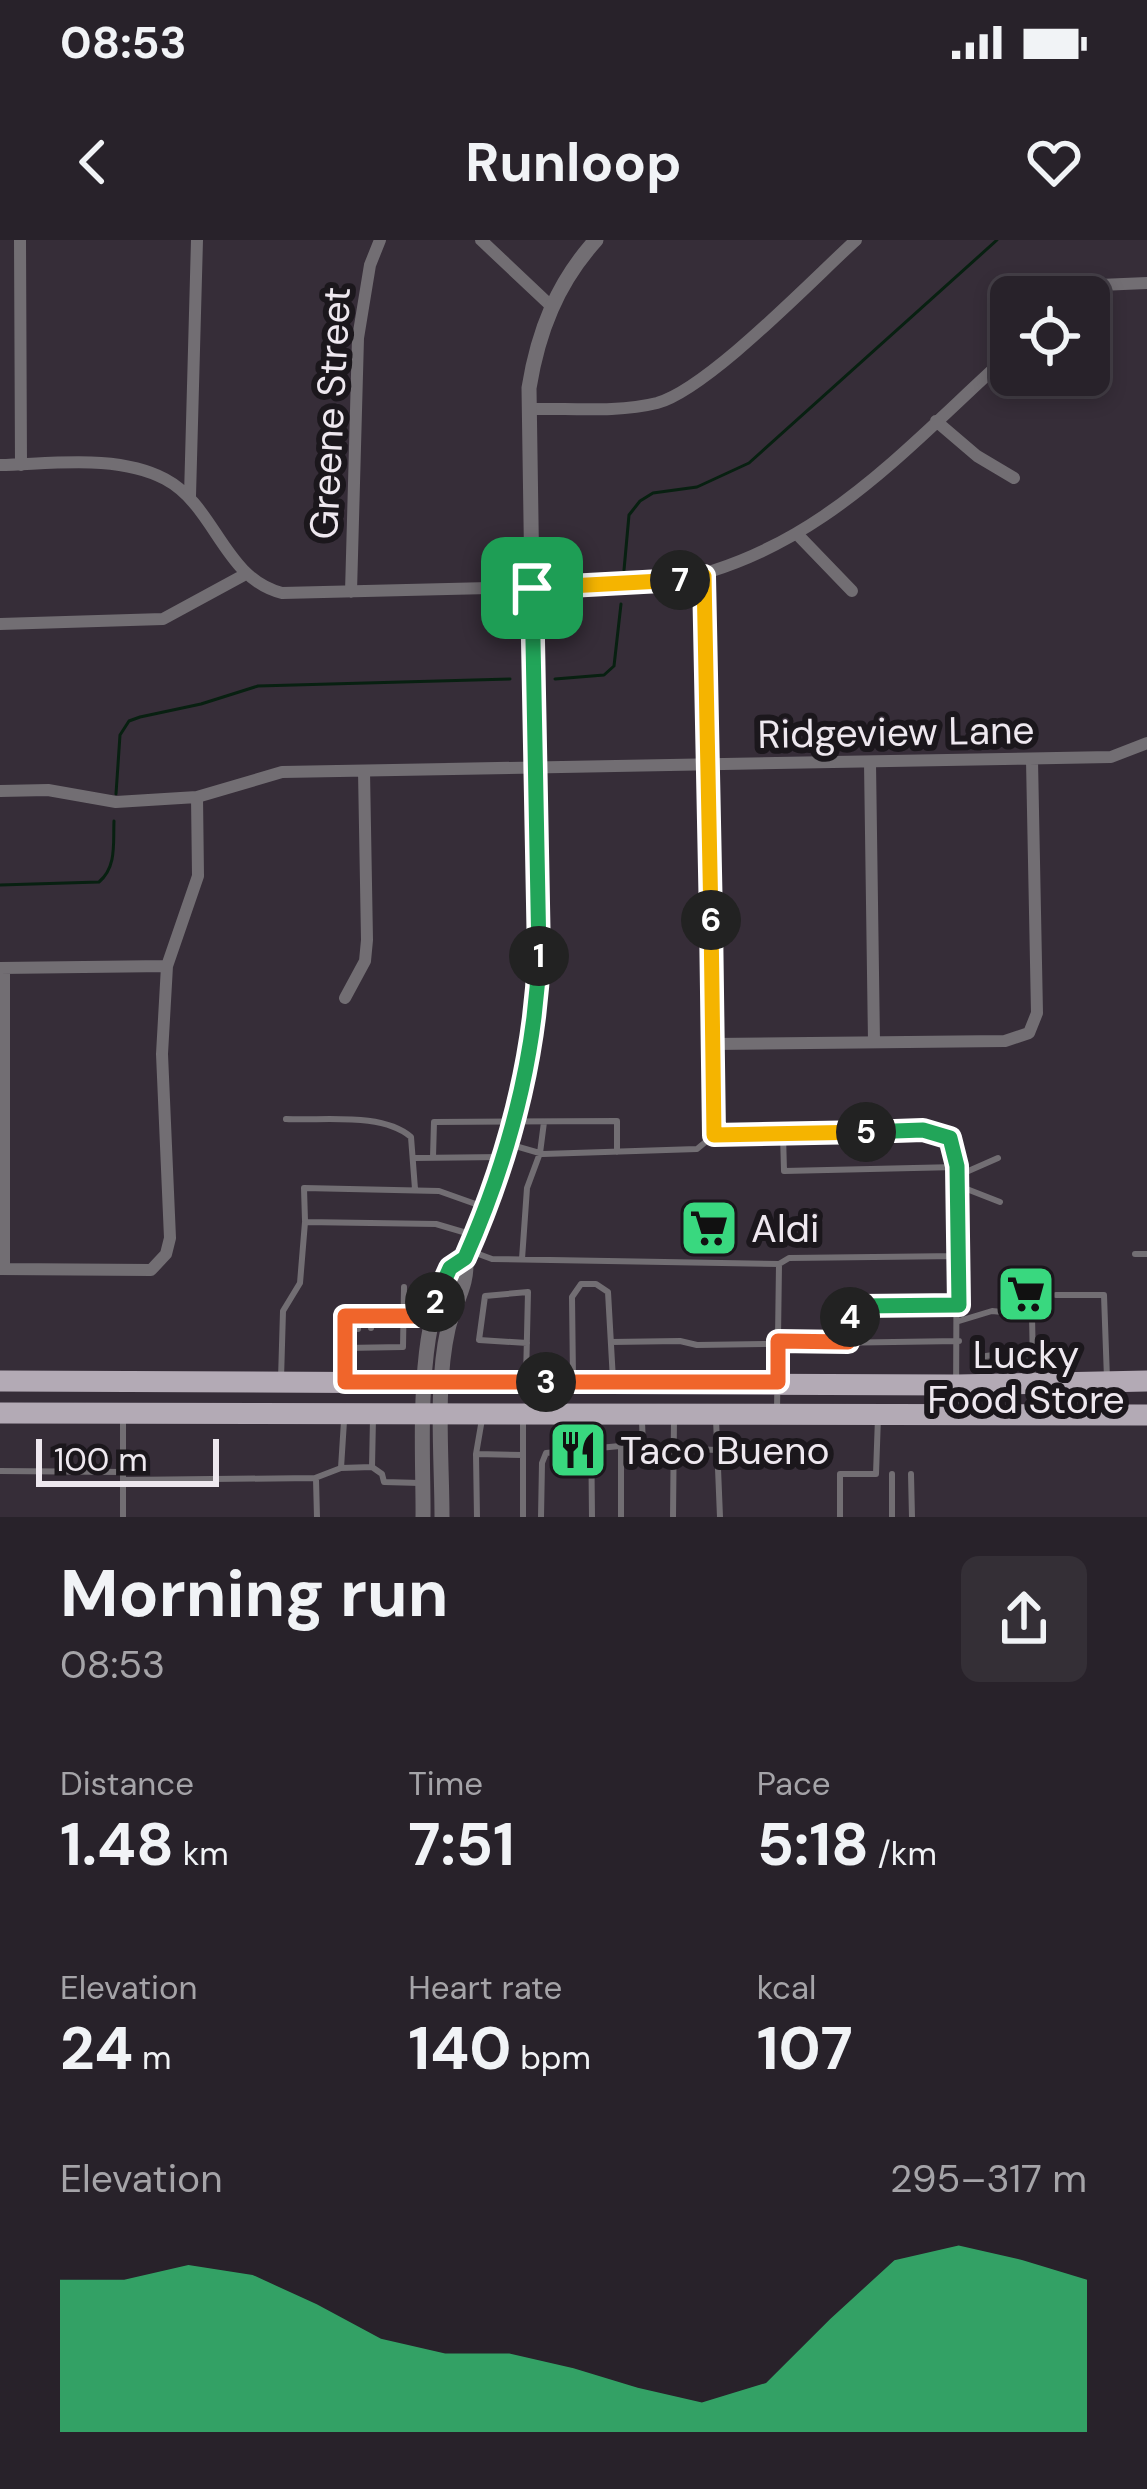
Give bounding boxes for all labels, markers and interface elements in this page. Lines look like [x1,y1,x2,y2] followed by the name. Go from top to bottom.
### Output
[60,13,187,72] text: 08:53
[465,127,682,198] text: Runloop
[60,129,126,195] icon: back
[1021,129,1087,195] icon: heart
[990,276,1110,396] map controls
[990,276,1110,396] button: locate
[298,285,362,541] street label: Greene Street
[481,537,583,639] pin
[650,550,710,610] pin: 7
[499,555,565,621] icon: arrive
[671,558,689,601] text: 7
[757,704,1035,760] street label: Ridgeview Lane
[681,890,741,950] pin: 6
[701,898,721,941] text: 6
[509,926,569,986] pin: 1
[533,934,545,977] text: 1
[836,1102,896,1162] pin: 5
[856,1110,876,1153] text: 5
[678,1197,740,1259] supermarket icon: Aldi
[751,1203,819,1254] place label: Aldi
[995,1263,1057,1325] supermarket icon: Lucky Food Store
[405,1272,465,1332] pin: 2
[425,1280,445,1323] text: 2
[820,1287,880,1347] pin: 4
[839,1295,861,1338] text: 4
[927,1329,1125,1425] place label: Lucky Food Store
[516,1352,576,1412] pin: 3
[536,1360,556,1403] text: 3
[547,1419,609,1481] restaurant icon: Taco Bueno
[620,1425,830,1476] place label: Taco Bueno
[36,1433,219,1486] scale bar
[54,1438,148,1481] text: 100 m
[60,1551,448,1636] text: Morning run
[961,1556,1087,1682] button: share
[60,1639,165,1690] text: 08:53
[60,1762,194,1805] text: Distance
[408,1762,483,1805] text: Time
[757,1762,831,1805] text: Pace
[60,1805,174,1884] text: 1.48
[408,1805,515,1884] text: 7:51
[757,1805,869,1884] text: 5:18
[174,1832,229,1875] text: km
[869,1832,937,1875] text: /km
[60,1966,198,2009] text: Elevation
[408,1966,562,2009] text: Heart rate
[757,1966,816,2009] text: kcal
[60,2009,133,2088] text: 24
[408,2009,511,2088] text: 140
[757,2009,853,2088] text: 107
[133,2036,171,2079] text: m
[511,2036,591,2079] text: bpm
[60,2153,223,2204] text: Elevation
[890,2153,1087,2204] text: 295–317 m

